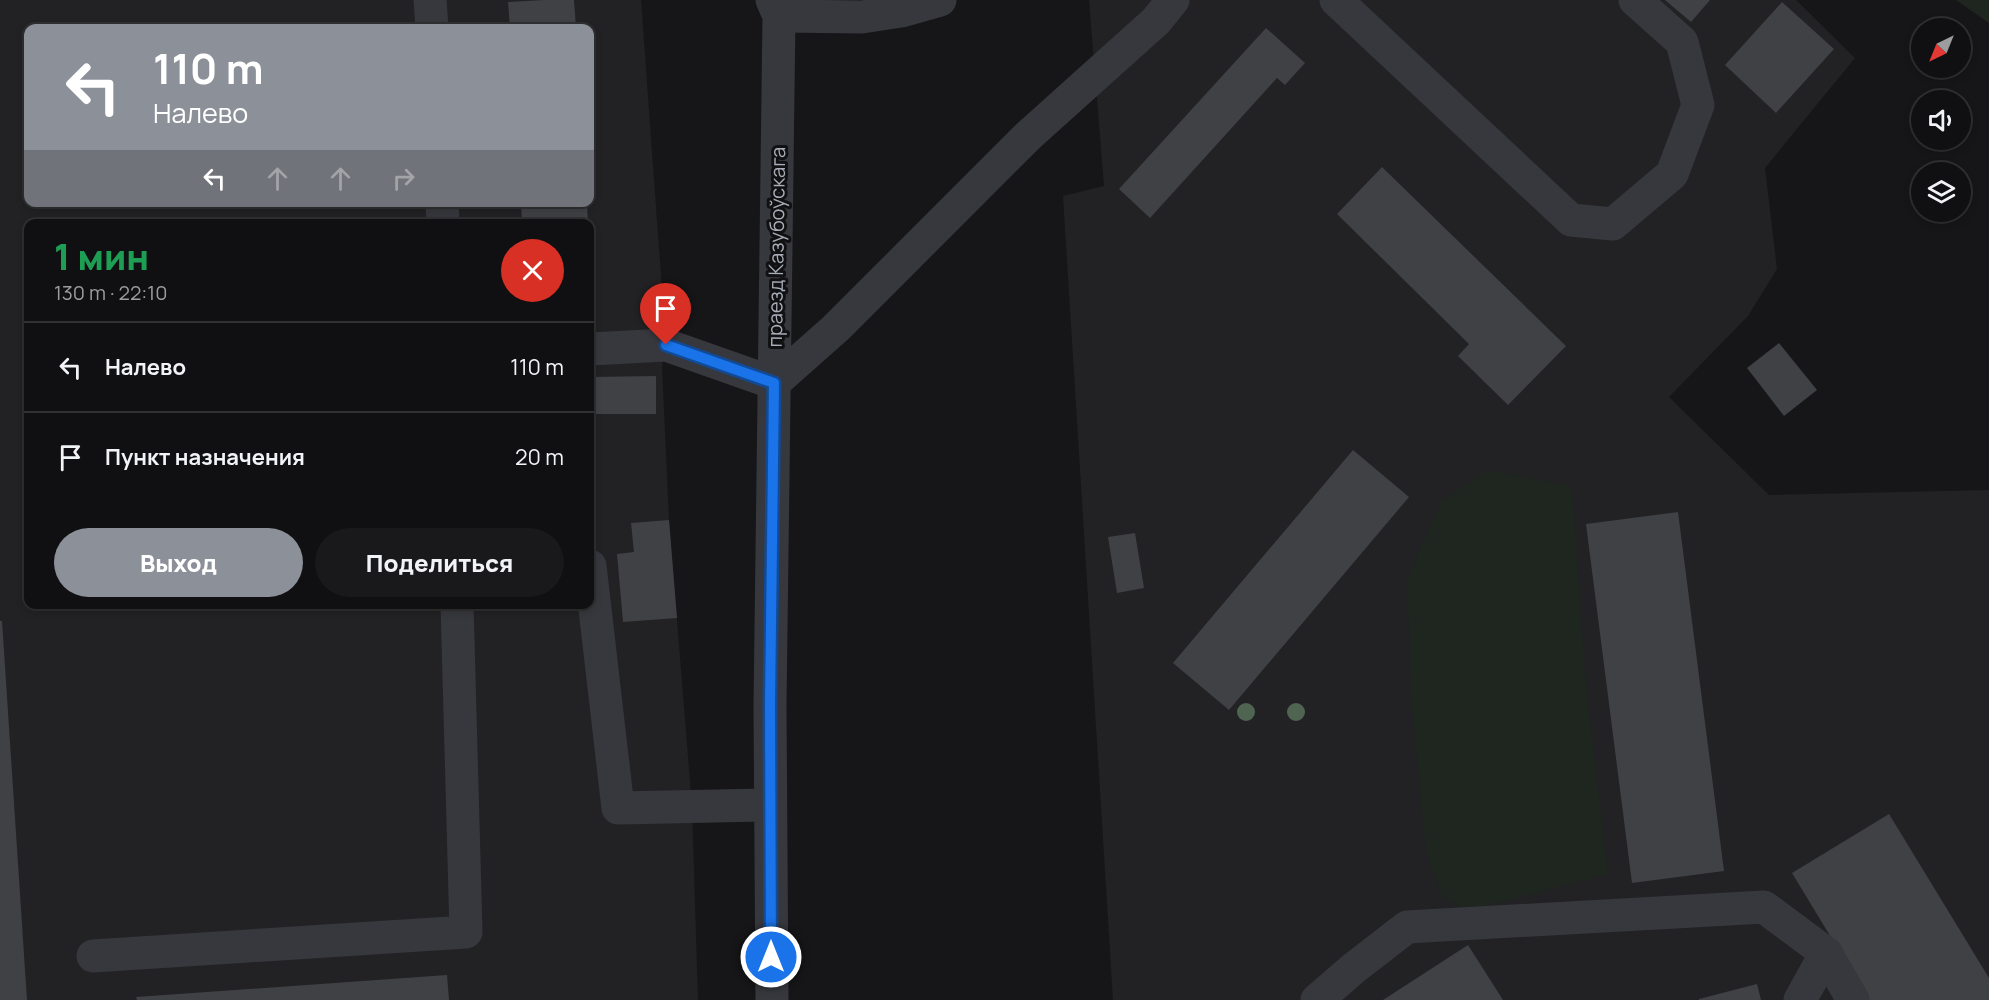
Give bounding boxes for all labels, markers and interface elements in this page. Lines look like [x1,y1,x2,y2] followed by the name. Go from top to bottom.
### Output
[1911,18,1971,78] north arrow
[1911,18,1971,222] map controls
[153,39,264,97] text: 110 m
[54,48,132,126] icon: left
[1911,90,1971,150] button: sound
[153,94,248,131] text: Налево
[761,146,791,348] street label: праезд Казубоўскага
[198,162,231,195] icon: left
[261,162,294,195] icon: ahead
[324,162,357,195] icon: ahead
[387,162,420,195] icon: right
[1911,162,1971,222] button: layers
[54,232,149,281] text: 1 мин
[501,239,564,302] button: close
[54,279,167,306] text: 130 m · 22:10
[640,283,691,345] pin
[649,292,682,325] icon: arrive
[54,351,87,384] icon: left
[105,352,186,382] text: Налево
[510,352,564,382] text: 110 m
[54,441,87,474] icon: arrive
[105,442,305,472] text: Пункт назначения
[515,442,564,472] text: 20 m
[54,528,303,597] button: Выход
[315,528,564,597] button: Поделиться
[739,925,803,989] position arrow

